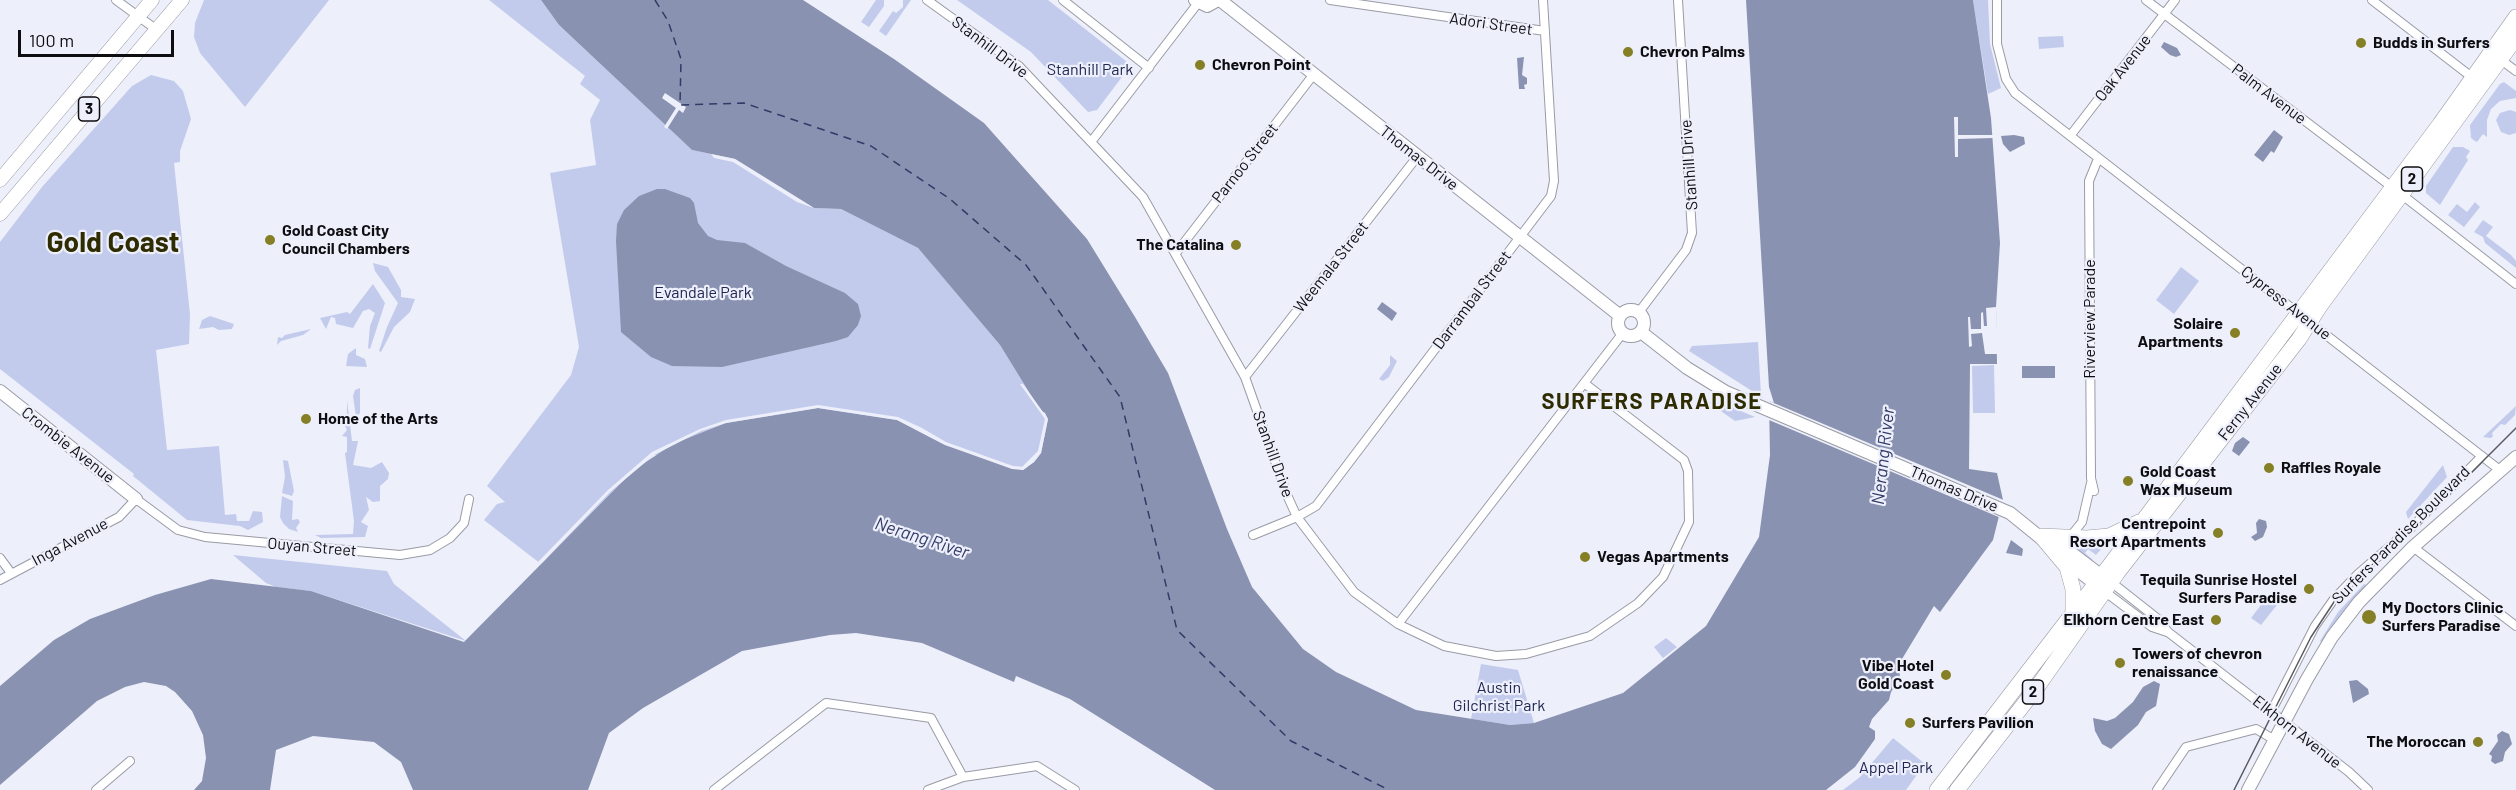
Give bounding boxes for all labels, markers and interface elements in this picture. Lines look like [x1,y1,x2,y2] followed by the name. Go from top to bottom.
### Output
[1448,9,1534,39] street label: Adori Street
[948,12,1032,82] street label: Stanhill Drive
[21,18,177,56] scale bar
[29,29,74,51] text: 100 m
[2091,31,2155,105] street label: Oak Avenue
[2373,33,2490,53] place label: Budds in Surfers
[2354,36,2368,50] marker: Budds in Surfers
[1640,42,1745,62] place label: Chevron Palms
[1621,45,1635,59] marker: Chevron Palms
[1212,55,1311,75] place label: Chevron Point
[1193,58,1207,72] marker: Chevron Point
[1047,60,1133,80] park label: Stanhill Park
[2228,60,2310,128] street label: Palm Avenue
[78,97,100,121] road number: 3
[1208,119,1282,207] street label: Parnoo Street
[1676,119,1702,211] street label: Stanhill Drive
[1376,121,1462,195] street label: Thomas Drive
[2402,167,2422,191] road number: 2
[1289,218,1373,316] street label: Weemala Street
[282,221,410,259] place label: Gold Coast City Council Chambers
[46,226,180,260] district label: Gold Coast
[263,233,277,247] marker: Gold Coast City Council Chambers
[1136,235,1224,255] place label: The Catalina
[1229,238,1243,252] marker: The Catalina
[1429,247,1515,353] street label: Darrambal Street
[2080,259,2100,379] street label: Riverview Parade
[2237,262,2335,344] street label: Cypress Avenue
[654,283,752,303] park label: Evandale Park
[2138,314,2223,352] place label: Solaire Apartments
[2228,326,2242,340] marker: Solaire Apartments
[2214,360,2286,444] street label: Ferny Avenue
[1541,389,1763,415] district label: SURFERS PARADISE
[18,403,118,487] street label: Crombie Avenue
[1867,406,1899,506] water label: Nerang River
[1248,408,1298,500] street label: Stanhill Drive
[318,409,438,429] place label: Home of the Arts
[299,412,313,426] marker: Home of the Arts
[2281,458,2381,478] place label: Raffles Royale
[2262,461,2276,475] marker: Raffles Royale
[1907,462,2001,516] street label: Thomas Drive
[2140,462,2232,500] place label: Gold Coast Wax Museum
[2328,462,2474,608] street label: Surfers Paradise Boulevard
[2121,474,2135,488] marker: Gold Coast Wax Museum
[872,513,972,563] water label: Nerang River
[29,514,111,570] street label: Inga Avenue
[2070,514,2206,552] place label: Centrepoint Resort Apartments
[2211,526,2225,540] marker: Centrepoint Resort Apartments
[267,534,357,560] street label: Ouyan Street
[1597,547,1729,567] place label: Vegas Apartments
[1578,550,1592,564] marker: Vegas Apartments
[2140,570,2297,608] place label: Tequila Sunrise Hostel Surfers Paradise
[2302,582,2316,596] marker: Tequila Sunrise Hostel Surfers Paradise
[2382,598,2503,636] place label: My Doctors Clinic Surfers Paradise
[2360,608,2378,626] marker: My Doctors Clinic Surfers Paradise
[2063,610,2204,630] place label: Elkhorn Centre East
[2209,613,2223,627] marker: Elkhorn Centre East
[2132,644,2262,682] place label: Towers of chevron renaissance
[1858,656,1934,694] place label: Vibe Hotel Gold Coast
[2113,656,2127,670] marker: Towers of chevron renaissance
[1939,668,1953,682] marker: Vibe Hotel Gold Coast
[1453,678,1545,716] park label: Austin Gilchrist Park
[2022,680,2044,704] road number: 2
[2249,691,2345,773] street label: Elkhorn Avenue
[1922,713,2034,733] place label: Surfers Pavilion
[1903,716,1917,730] marker: Surfers Pavilion
[2367,732,2466,752] place label: The Moroccan
[2471,735,2485,749] marker: The Moroccan
[1859,758,1933,778] park label: Appel Park

